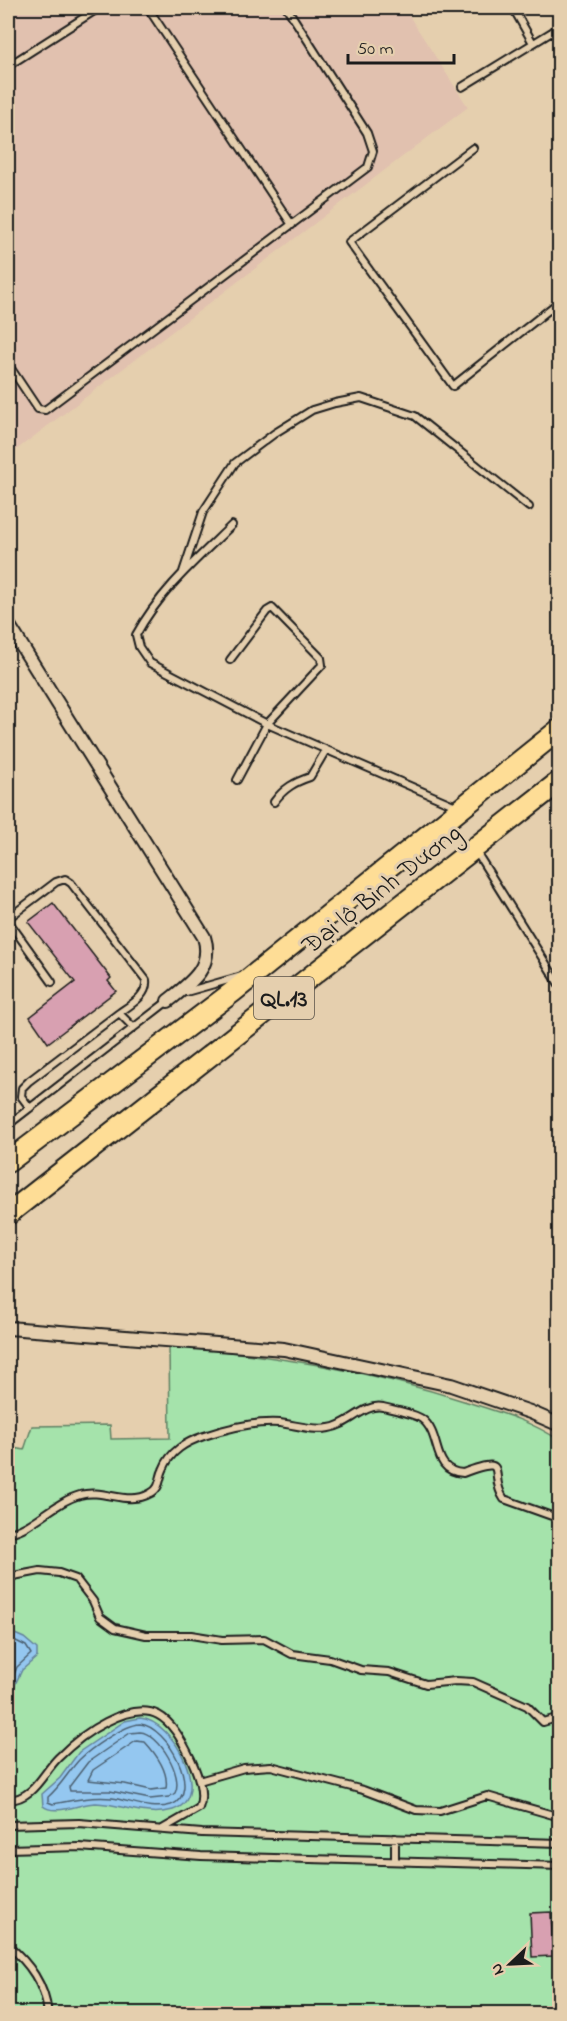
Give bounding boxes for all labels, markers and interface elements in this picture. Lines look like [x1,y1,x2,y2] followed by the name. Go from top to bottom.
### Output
[348,27,454,65] scale bar
[357,37,394,63] text: 50 m
[294,816,471,966] street label: Đại lộ Bình Dương
[254,977,314,1019] road number: QL.13
[480,1934,540,1994] north arrow
[485,1959,511,1979] text: N

